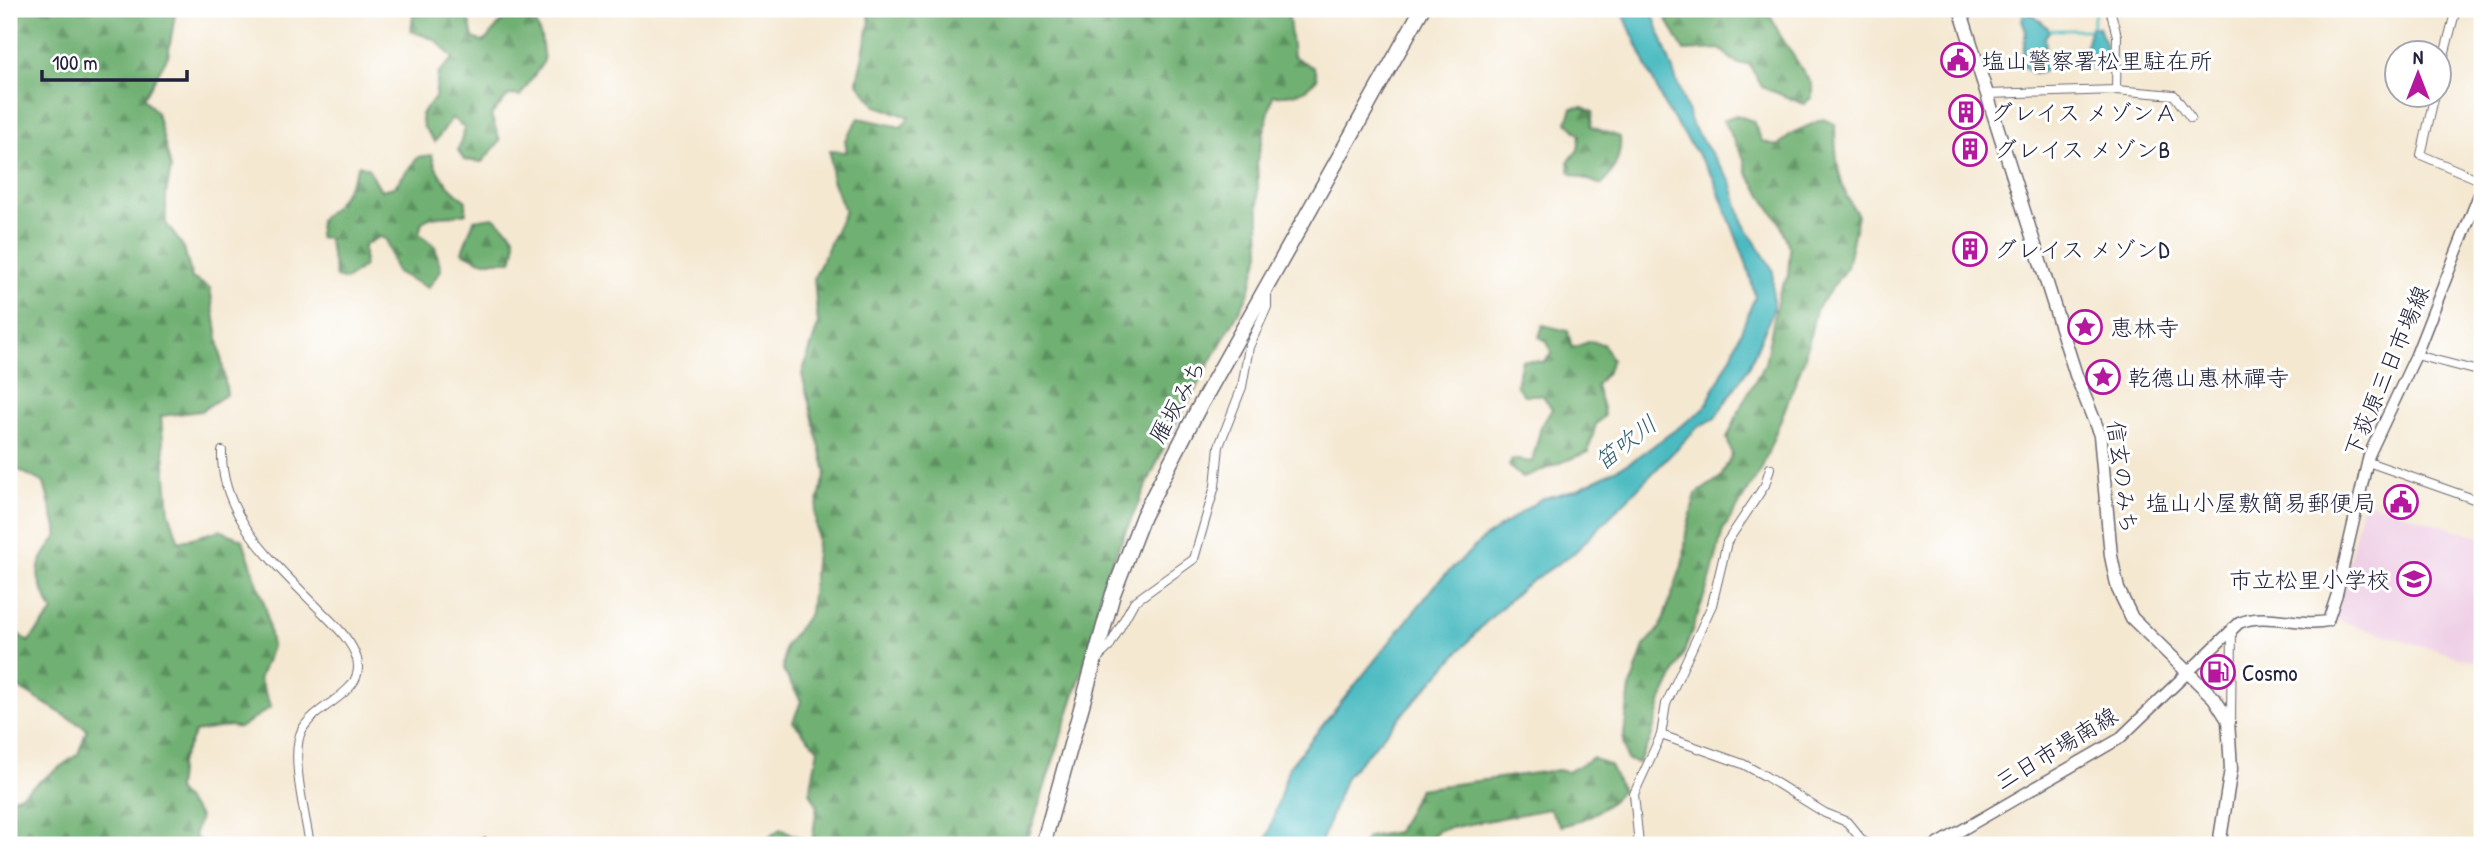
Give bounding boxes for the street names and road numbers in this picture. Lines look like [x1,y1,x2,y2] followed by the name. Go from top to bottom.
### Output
[2336,280,2436,462] street label: 下荻原三日市場線
[1141,354,1213,448] street label: 雁坂みち
[2101,418,2145,536] street label: 信玄のみち
[1989,699,2123,797] street label: 三日市場南線

